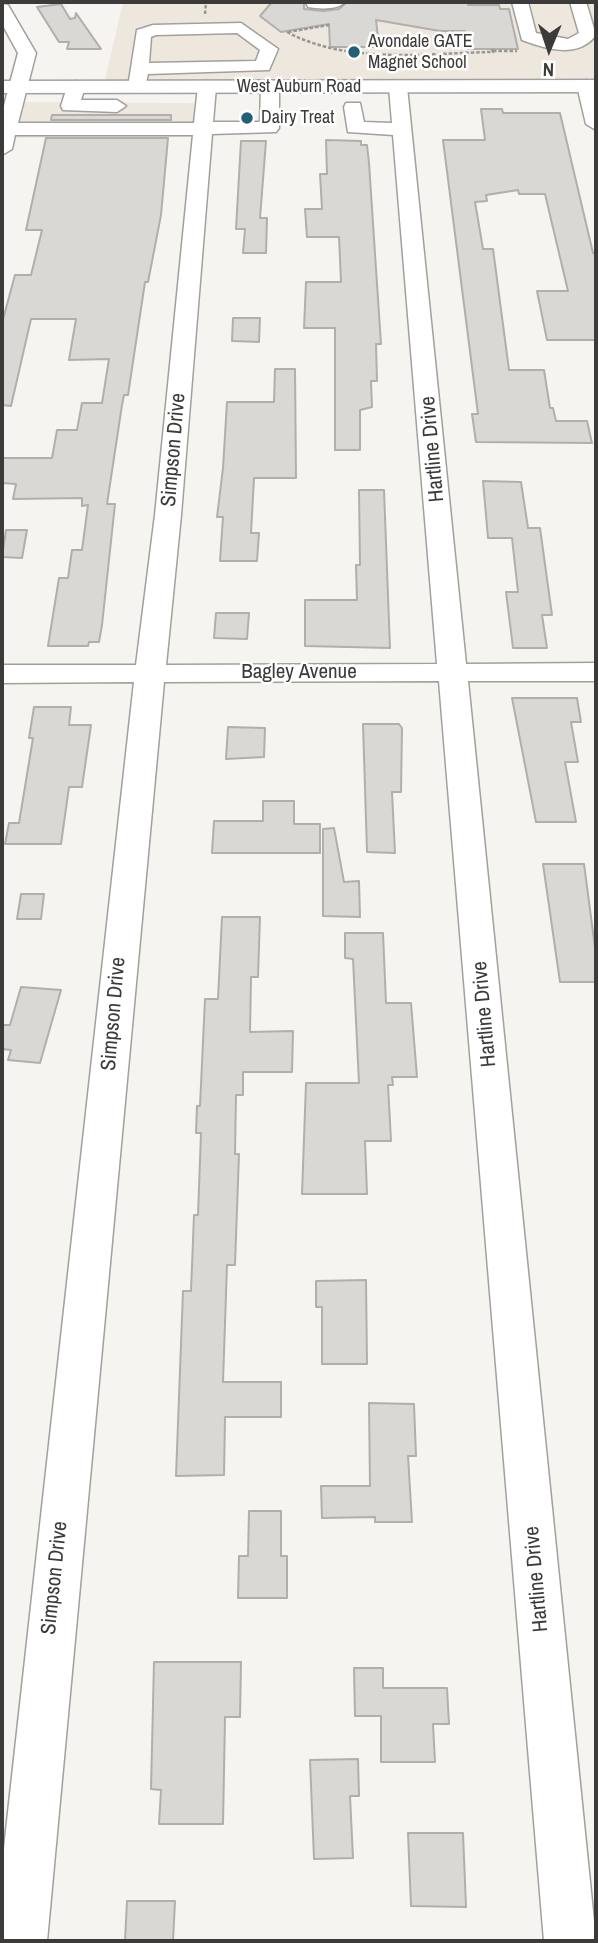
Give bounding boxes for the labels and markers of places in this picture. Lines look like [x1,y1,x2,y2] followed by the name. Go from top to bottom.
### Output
[368,31,473,74] place label: Avondale GATE Magnet School
[346,44,362,60] marker: Avondale GATE Magnet School
[261,107,334,129] place label: Dairy Treat
[239,110,255,126] marker: Dairy Treat

